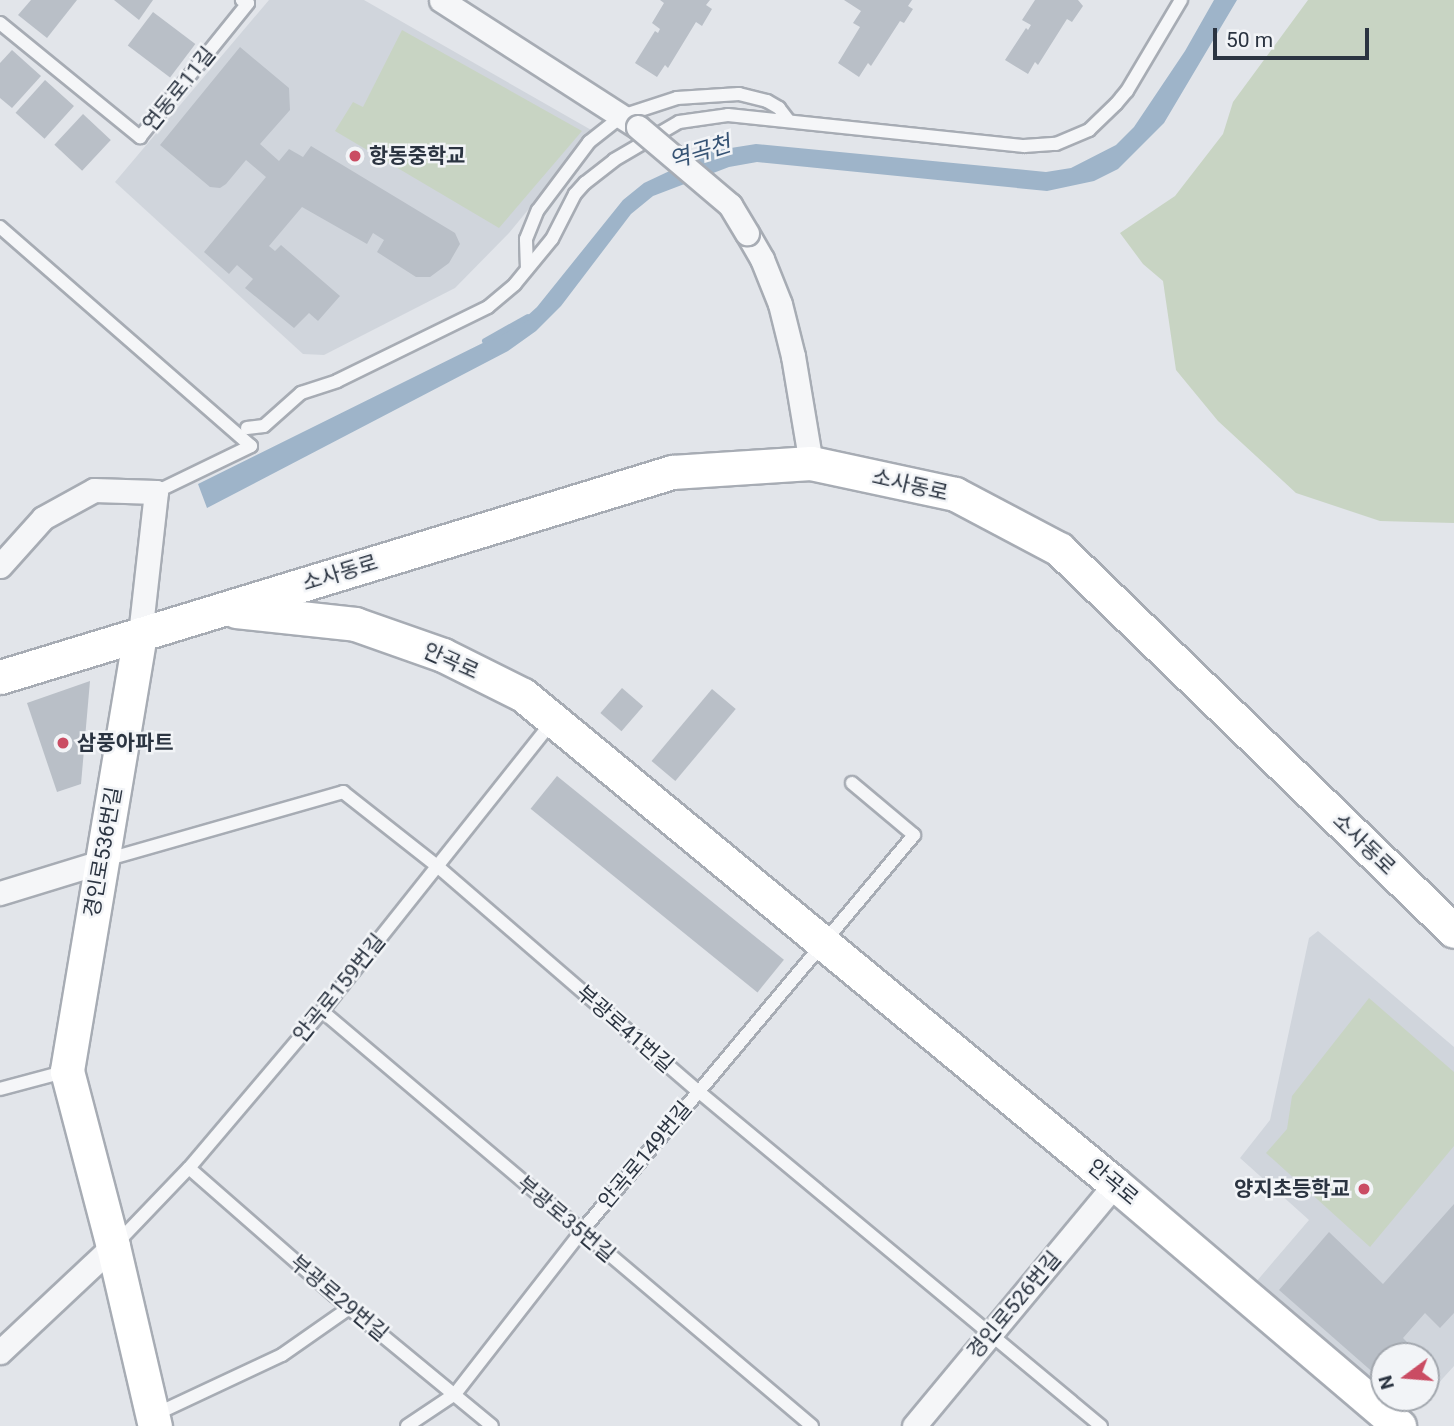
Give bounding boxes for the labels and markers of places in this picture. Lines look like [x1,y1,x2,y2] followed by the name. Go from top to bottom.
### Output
[369,143,466,169] place label: 항동중학교
[347,148,363,164] marker: 항동중학교
[77,730,174,756] place label: 삼풍아파트
[55,735,71,751] marker: 삼풍아파트
[1234,1176,1350,1202] place label: 양지초등학교
[1356,1181,1372,1197] marker: 양지초등학교

